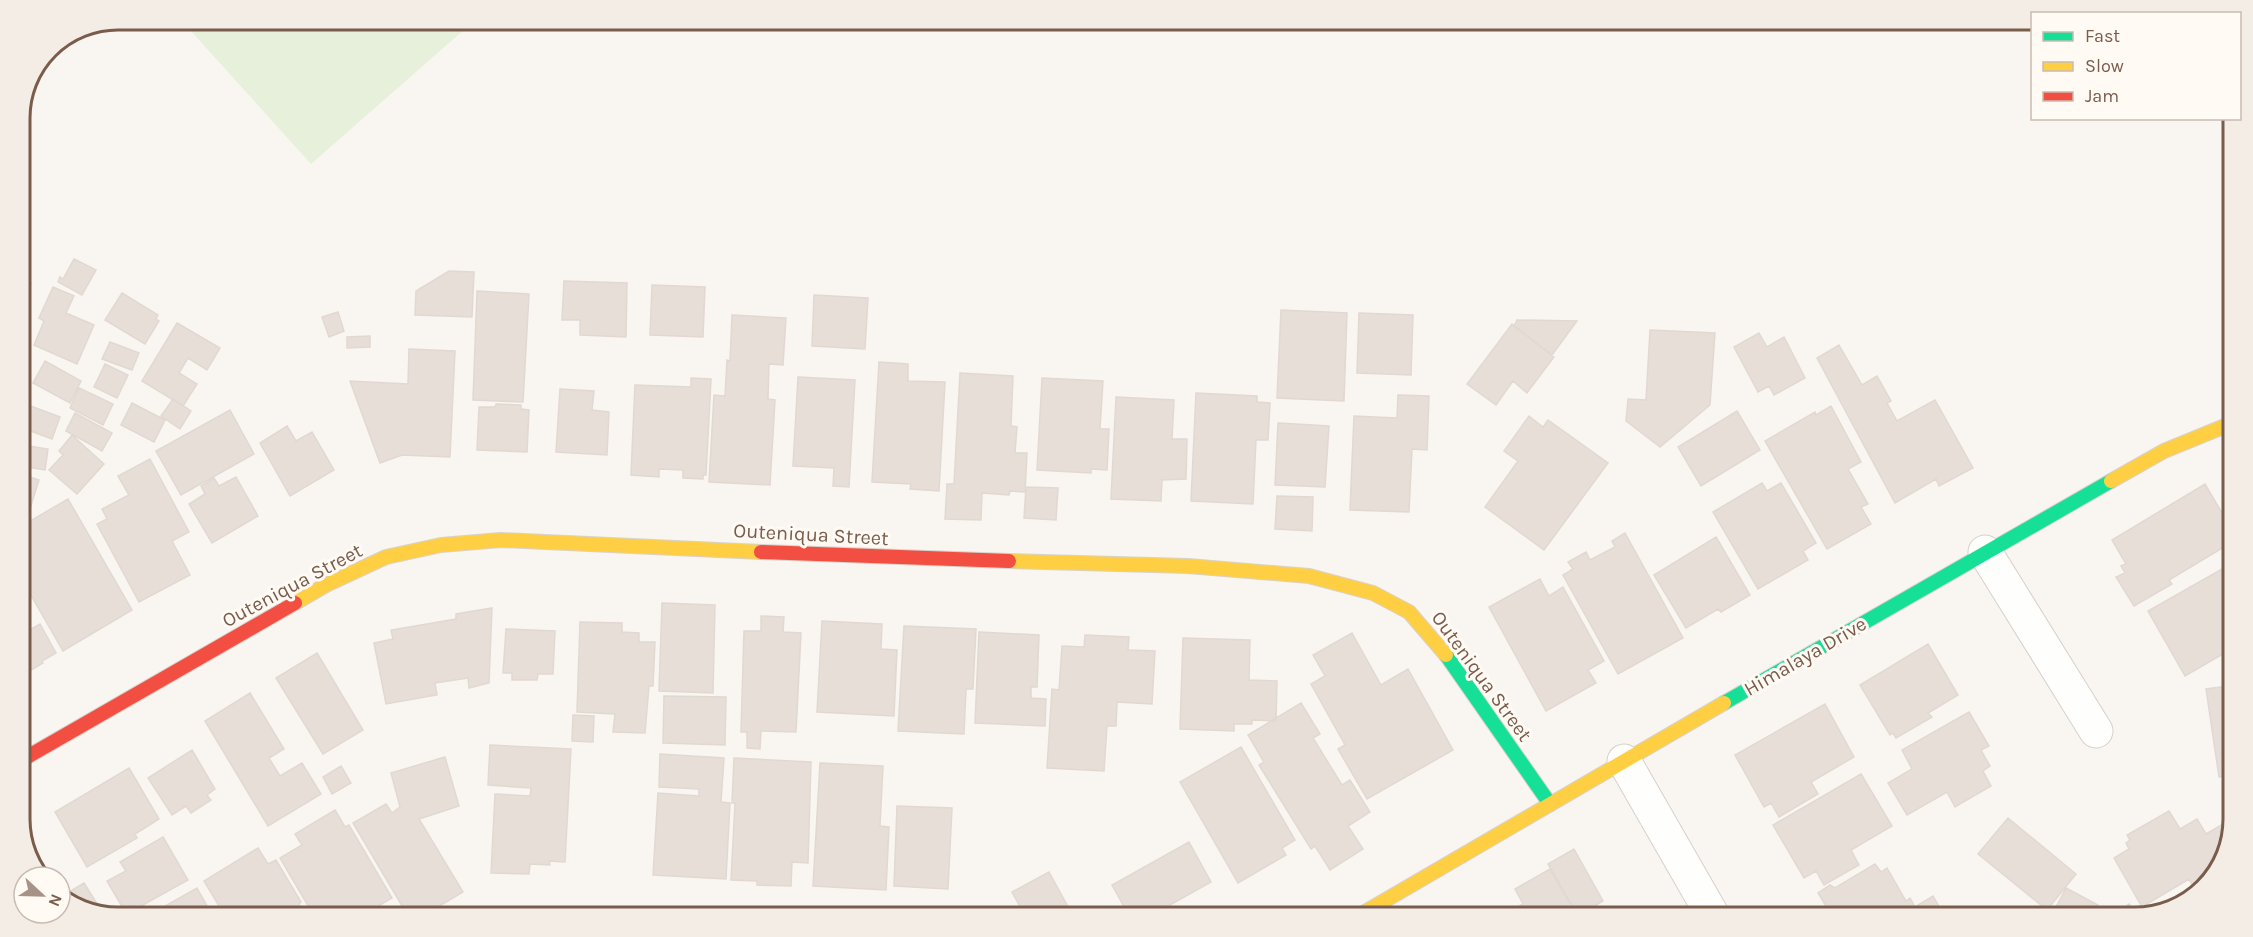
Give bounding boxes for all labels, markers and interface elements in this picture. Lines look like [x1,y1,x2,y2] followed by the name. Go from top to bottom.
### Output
[2031,12,2241,120] legend
[2085,25,2120,47] text: Fast
[2085,55,2124,77] text: Slow
[2085,85,2119,107] text: Jam
[733,519,890,550] street label: Outeniqua Street
[218,539,367,632] street label: Outeniqua Street
[1427,607,1537,746] street label: Outeniqua Street
[1740,612,1871,701] street label: Himalaya Drive
[12,865,72,925] north arrow
[44,892,66,909] text: N

